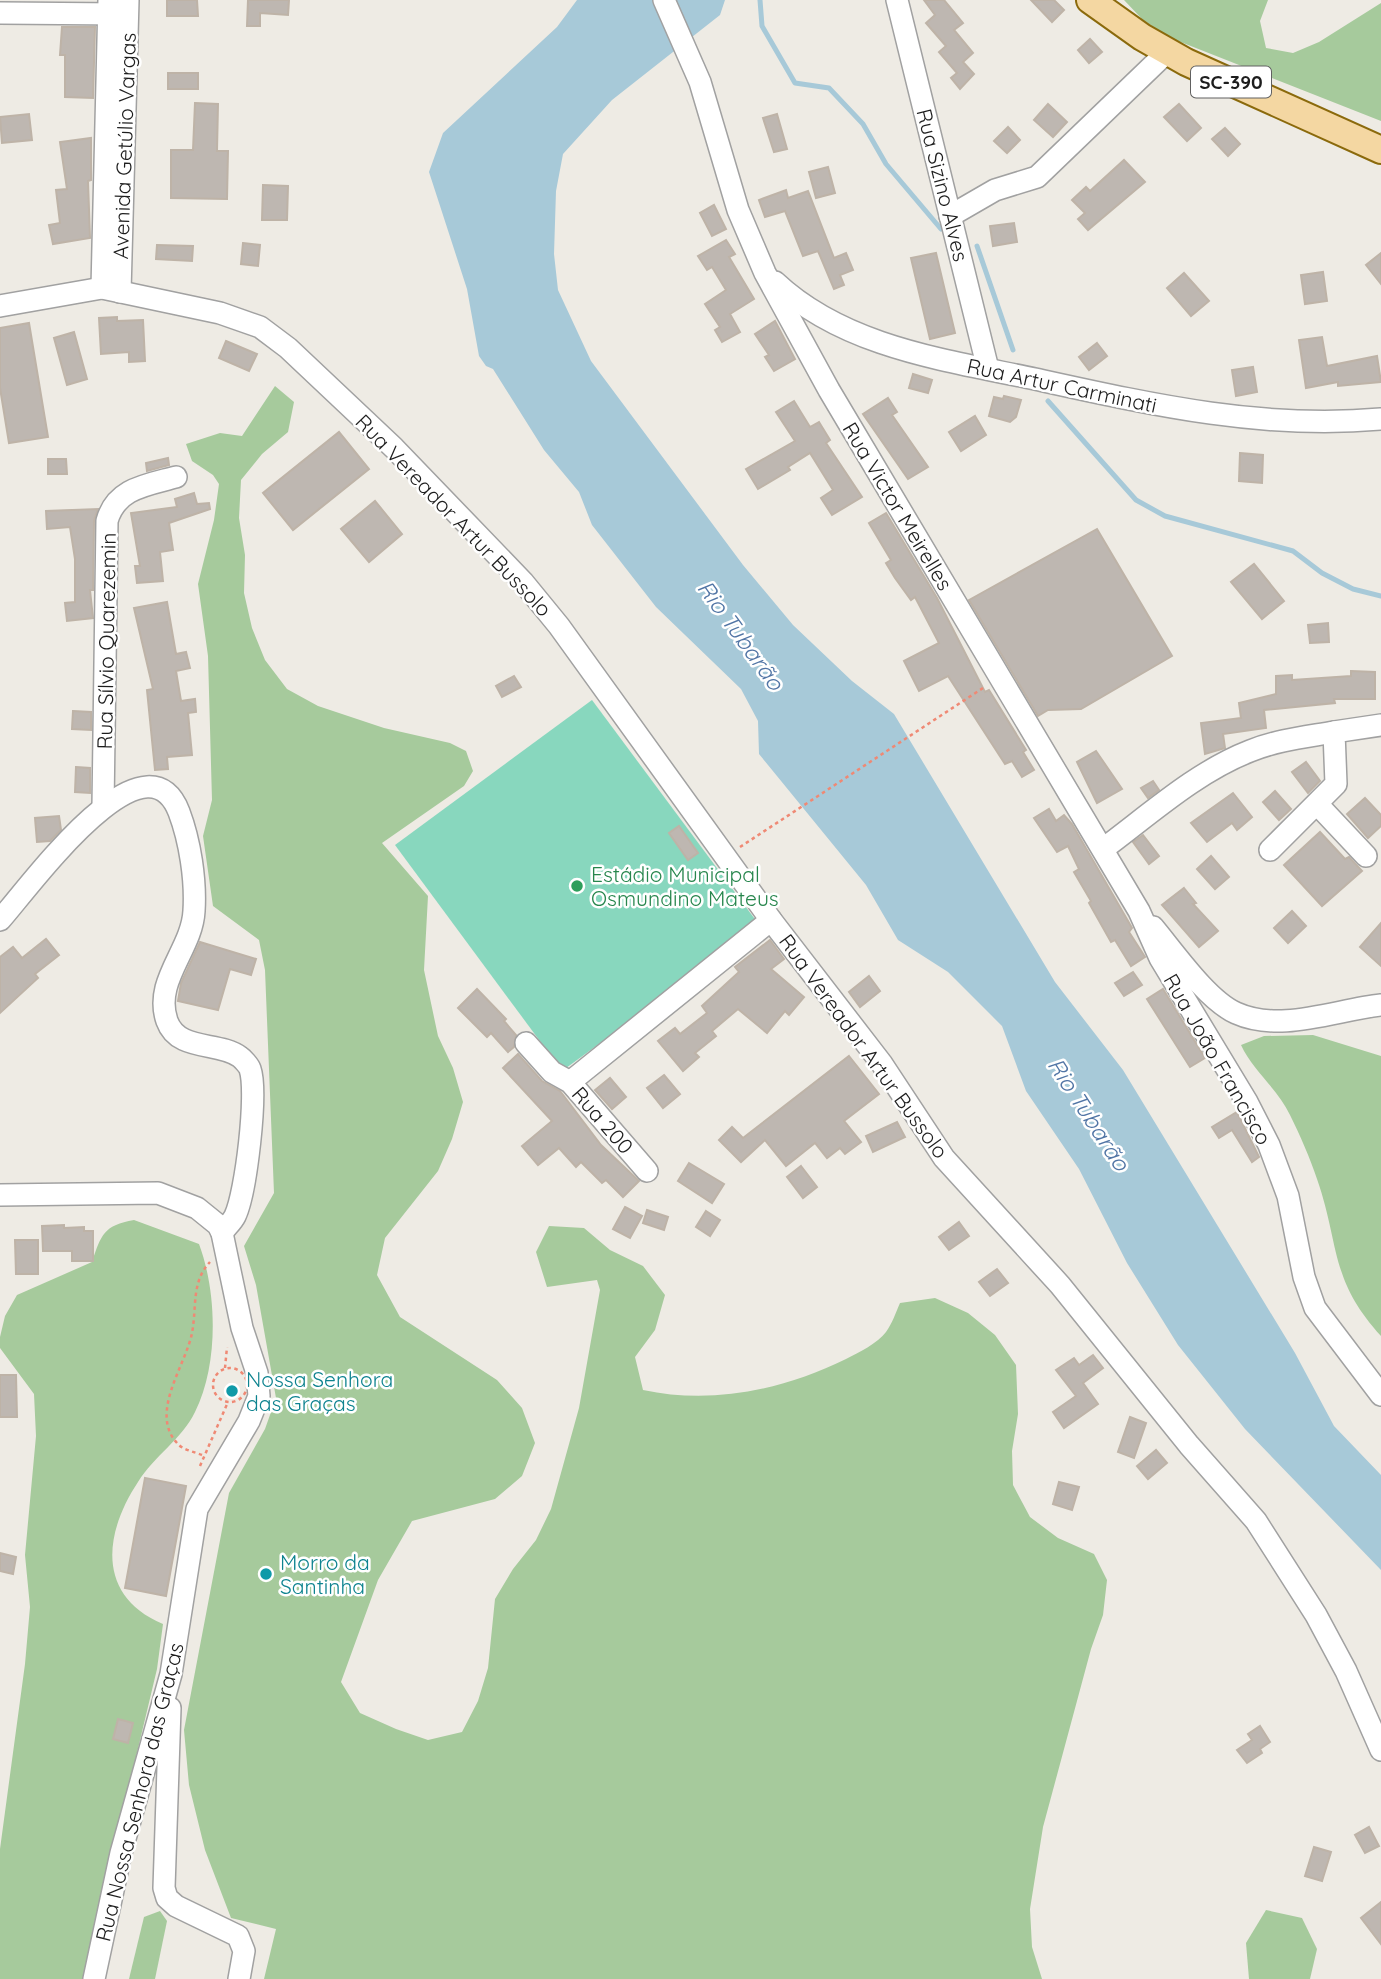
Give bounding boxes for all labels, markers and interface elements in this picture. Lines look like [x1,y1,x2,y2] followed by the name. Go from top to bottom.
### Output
[107,32,141,260] street label: Avenida Getúlio Vargas
[1191,66,1271,97] road number: SC-390
[911,106,975,264] street label: Rua Sizino Alves
[965,352,1159,418] street label: Rua Artur Carminati
[351,408,557,622] street label: Rua Vereador Artur Bussolo
[838,417,958,595] street label: Rua Victor Meirelles
[91,532,121,750] street label: Rua Sílvio Quarezemin
[691,574,791,697] water label: Rio Tubarão
[591,861,779,911] place label: Estádio Municipal Osmundino Mateus
[569,878,585,894] marker: Estádio Municipal Osmundino Mateus
[774,929,954,1163] street label: Rua Vereador Artur Bussolo
[1158,969,1278,1149] street label: Rua João Francisco
[1042,1052,1137,1177] water label: Rio Tubarão
[567,1081,639,1159] street label: Rua 200
[246,1366,393,1416] place label: Nossa Senhora das Graças
[224,1383,240,1399] marker: Nossa Senhora das Graças
[280,1549,370,1599] place label: Morro da Santinha
[258,1566,274,1582] marker: Morro da Santinha
[89,1640,189,1944] street label: Rua Nossa Senhora das Graças

